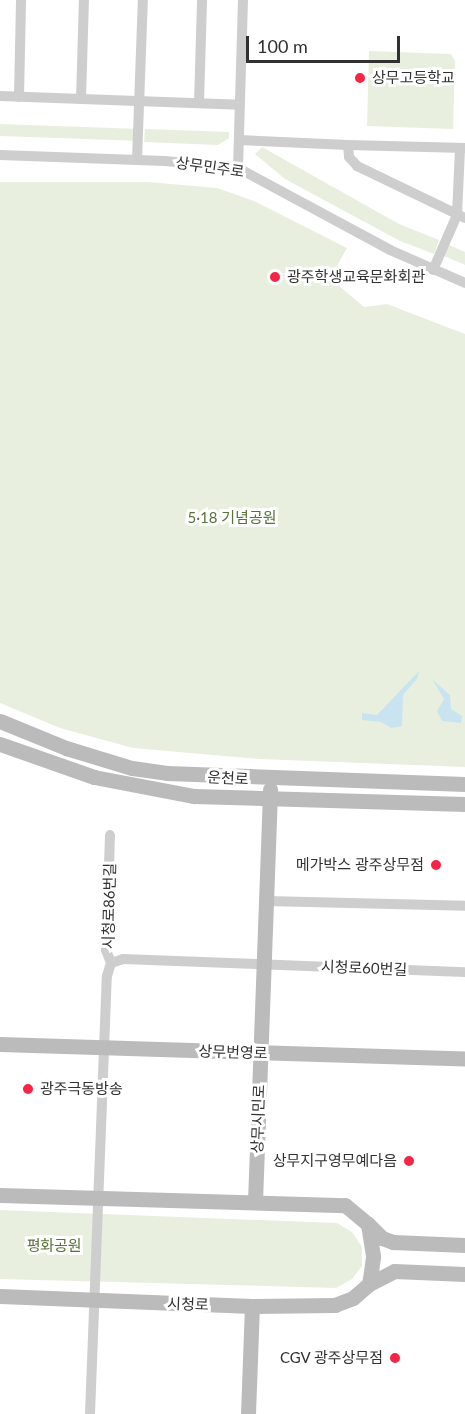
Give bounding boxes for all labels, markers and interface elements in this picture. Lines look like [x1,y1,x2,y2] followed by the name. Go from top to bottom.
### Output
[249,24,404,62] scale bar
[257,35,308,57] text: 100 m
[372,69,455,87] place label: 상무고등학교
[353,71,367,85] marker: 상무고등학교
[175,153,245,181] street label: 상무민주로
[287,268,425,286] place label: 광주학생교육문화회관
[268,270,282,284] marker: 광주학생교육문화회관
[187,509,277,527] park label: 5·18 기념공원
[207,768,249,788] street label: 운천로
[296,856,424,874] place label: 메가박스 광주상무점
[429,858,443,872] marker: 메가박스 광주상무점
[99,863,119,949] street label: 시청로86번길
[321,957,407,979] street label: 시청로60번길
[198,1042,268,1062] street label: 상무번영로
[40,1080,123,1098] place label: 광주극동방송
[21,1082,35,1096] marker: 광주극동방송
[248,1084,268,1154] street label: 상무시민로
[273,1152,397,1170] place label: 상무지구영무예다음
[402,1154,416,1168] marker: 상무지구영무예다음
[26,1237,82,1255] park label: 평화공원
[167,1294,209,1314] street label: 시청로
[279,1349,383,1367] place label: CGV 광주상무점
[388,1351,402,1365] marker: CGV 광주상무점

